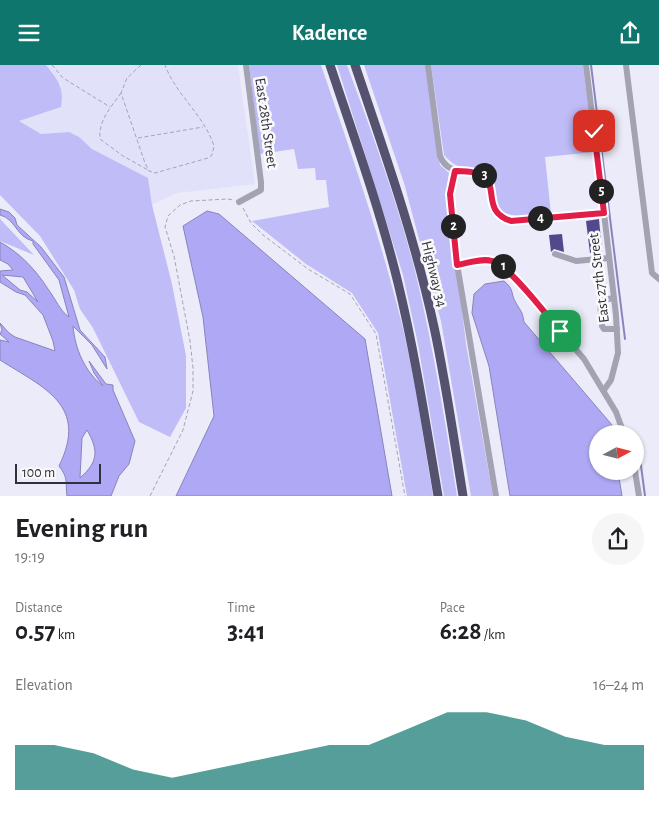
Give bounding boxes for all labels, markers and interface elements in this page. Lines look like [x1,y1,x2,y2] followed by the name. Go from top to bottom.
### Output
[15,19,43,47] icon: menu
[616,19,644,47] icon: share
[292,22,367,44] text: Kadence
[252,77,280,169] street label: East 28th Street
[573,110,615,152] pin
[580,117,608,145] icon: check
[472,163,496,187] pin: 3
[481,168,488,182] text: 3
[588,179,614,203] pin: 5
[598,184,605,198] text: 5
[528,205,552,231] pin: 4
[537,211,544,225] text: 4
[440,213,466,239] pin: 2
[450,219,457,233] text: 2
[586,232,612,324] street label: East 27th Street
[419,239,449,309] street label: Highway 34
[490,253,516,279] pin: 1
[501,259,506,273] text: 1
[539,310,581,352] pin
[546,317,574,345] icon: arrive
[589,425,644,480] north arrow
[589,425,644,480] map controls
[15,461,101,484] scale bar
[22,466,55,480] text: 100 m
[592,513,644,565] button: share
[15,515,148,543] text: Evening run
[15,549,45,565] text: 19:19
[15,601,62,615] text: Distance
[227,601,255,615] text: Time
[440,601,465,615] text: Pace
[15,619,55,644] text: 0.57
[227,619,265,644] text: 3:41
[440,619,482,644] text: 6:28
[55,628,75,642] text: km
[482,628,505,642] text: /km
[15,677,73,693] text: Elevation
[593,677,644,693] text: 16–24 m

